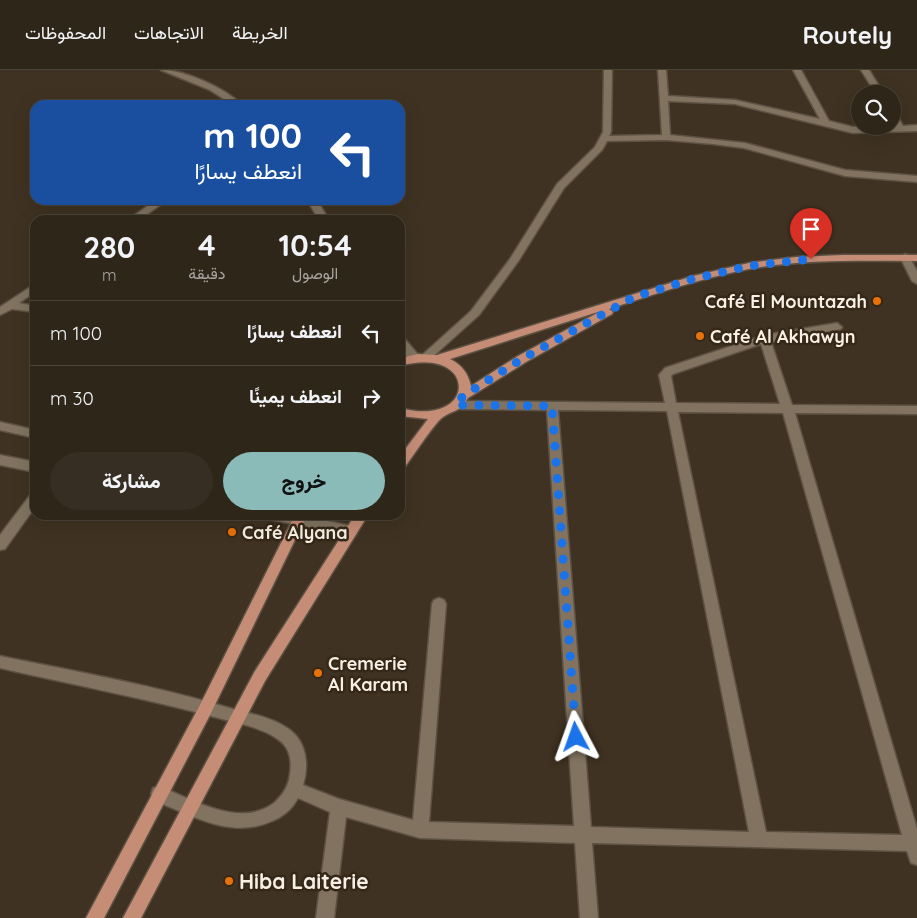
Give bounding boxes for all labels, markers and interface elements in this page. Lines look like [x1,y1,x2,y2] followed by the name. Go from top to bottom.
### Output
[803,20,892,50] text: Routely
[25,21,106,44] text: المحفوظات
[134,21,204,44] text: الاتجاهات
[232,21,288,44] text: الخريطة
[851,85,901,135] map controls
[851,85,901,135] button: search
[203,113,302,157] text: 100 m
[320,120,385,185] icon: left
[194,157,302,185] text: انعطف يسارًا
[790,208,832,259] pin
[797,215,825,243] icon: arrive
[198,226,216,264] text: 4
[279,226,352,264] text: 10:54
[83,228,135,266] text: 280
[188,263,225,283] text: دقيقة
[292,263,338,283] text: الوصول
[102,265,116,285] text: m
[705,290,867,313] place label: Café El Mountazah
[871,295,883,307] marker: Café El Mountazah
[247,319,342,343] text: انعطف يسارًا
[357,319,385,347] icon: left
[50,321,102,345] text: 100 m
[710,325,856,348] place label: Café Al Akhawyn
[694,330,706,342] marker: Café Al Akhawyn
[249,384,342,408] text: انعطف يمينًا
[357,384,385,412] icon: right
[50,386,94,410] text: 30 m
[50,452,213,510] button: مشاركة
[223,452,385,510] button: خروج
[242,521,348,544] place label: Café Alyana
[226,526,238,538] marker: Café Alyana
[328,652,408,696] place label: Cremerie Al Karam
[312,667,324,679] marker: Cremerie Al Karam
[549,710,601,762] position arrow
[239,868,369,894] place label: Hiba Laiterie
[223,875,235,887] marker: Hiba Laiterie

